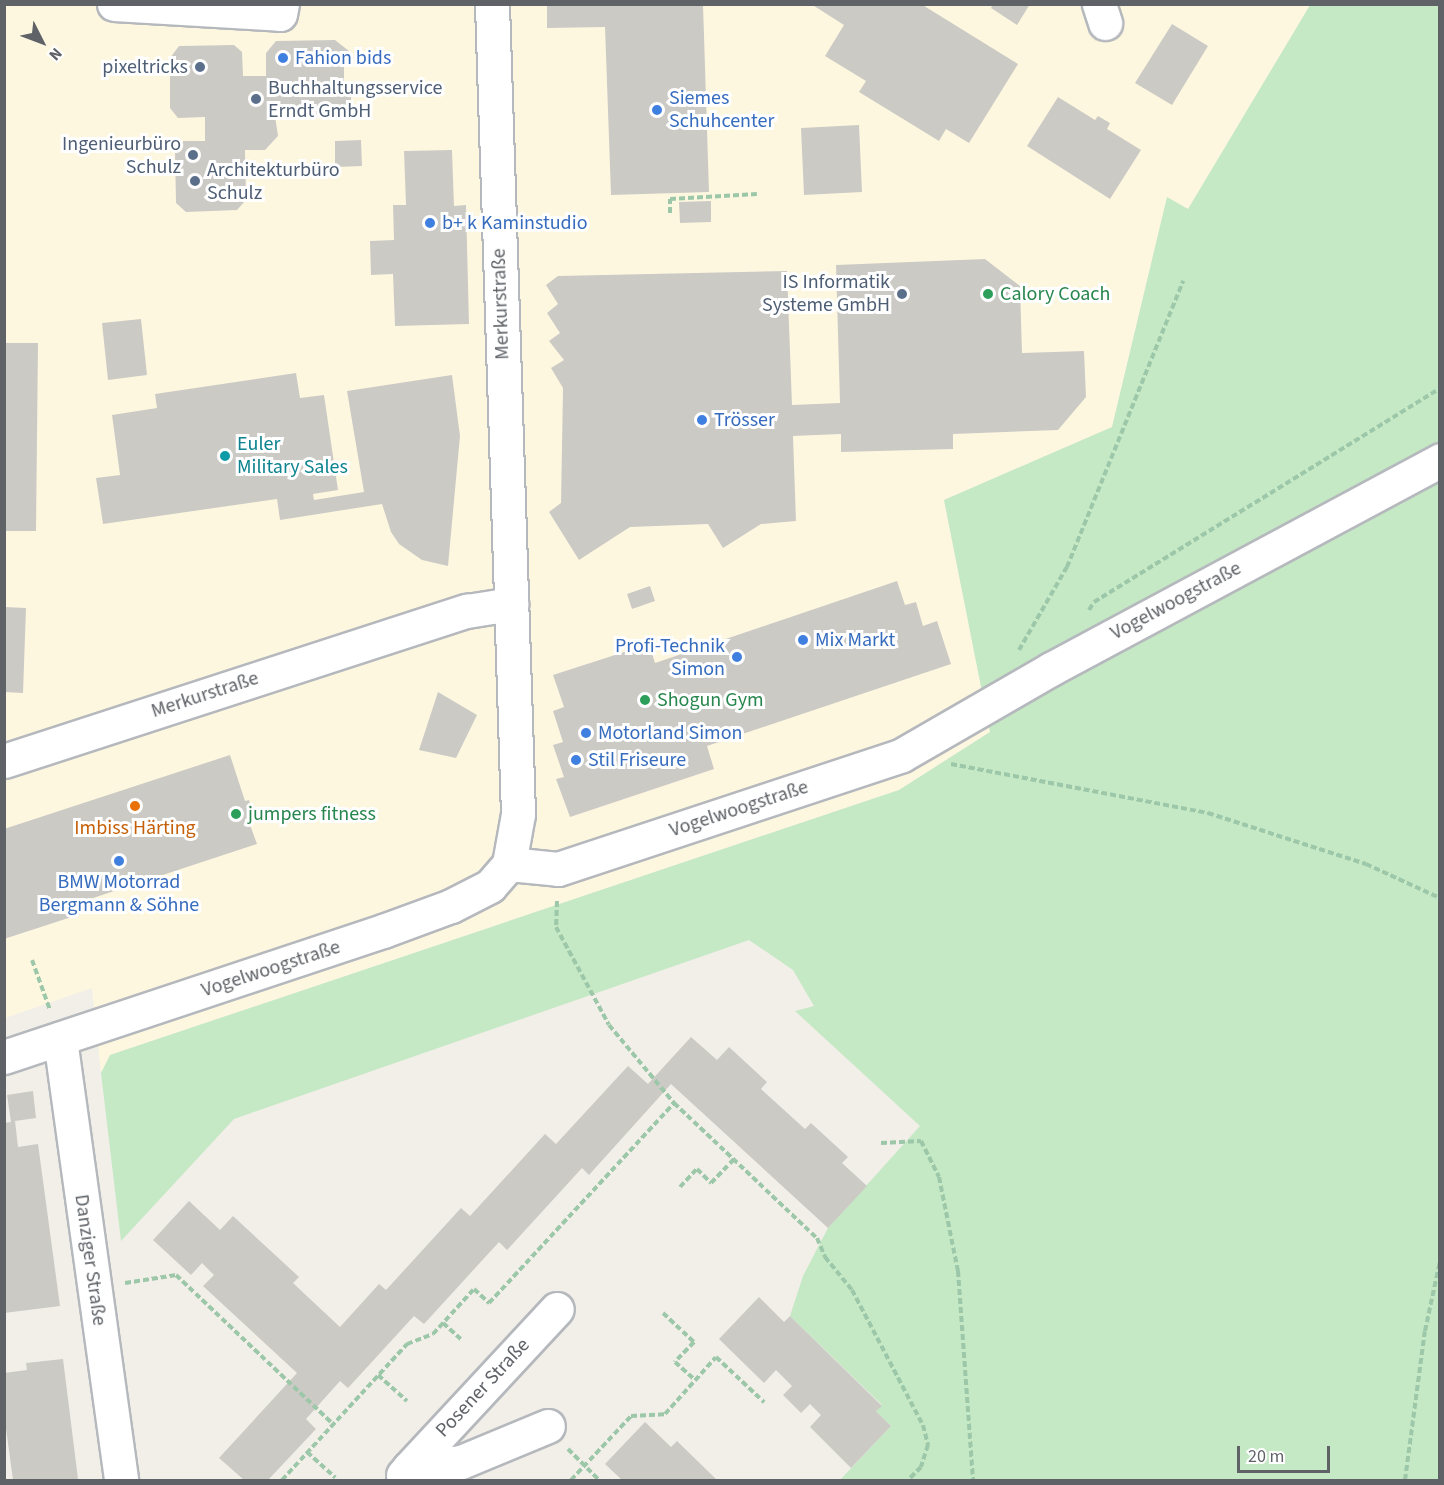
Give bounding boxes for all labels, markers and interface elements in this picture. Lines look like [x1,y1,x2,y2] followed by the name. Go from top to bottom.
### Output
[12,12,72,72] north arrow
[44,43,67,65] text: N
[295,46,391,70] place label: Fahion bids
[276,51,290,65] marker: Fahion bids
[102,55,188,79] place label: pixeltricks
[193,60,207,74] marker: pixeltricks
[268,76,442,123] place label: Buchhaltungsservice Erndt GmbH
[669,86,774,133] place label: Siemes Schuhcenter
[249,92,263,106] marker: Buchhaltungsservice Erndt GmbH
[650,103,664,117] marker: Siemes Schuhcenter
[62,132,181,179] place label: Ingenieurbüro Schulz
[186,148,200,162] marker: Ingenieurbüro Schulz
[207,158,340,205] place label: Architekturbüro Schulz
[188,174,202,188] marker: Architekturbüro Schulz
[442,211,587,235] place label: b+ k Kaminstudio
[423,216,437,230] marker: b+ k Kaminstudio
[487,248,515,360] street label: Merkurstraße
[762,270,890,317] place label: IS Informatik Systeme GmbH
[1000,282,1110,306] place label: Calory Coach
[895,287,909,301] marker: IS Informatik Systeme GmbH
[981,287,995,301] marker: Calory Coach
[714,408,775,432] place label: Trösser
[695,413,709,427] marker: Trösser
[237,432,348,479] place label: Euler Military Sales
[218,449,232,463] marker: Euler Military Sales
[1107,556,1245,646] street label: Vogelwoogstraße
[815,628,895,652] place label: Mix Markt
[796,633,810,647] marker: Mix Markt
[615,634,725,681] place label: Profi-Technik Simon
[730,650,744,664] marker: Profi-Technik Simon
[148,666,262,724] street label: Merkurstraße
[657,688,764,712] place label: Shogun Gym
[638,693,652,707] marker: Shogun Gym
[598,721,742,745] place label: Motorland Simon
[579,726,593,740] marker: Motorland Simon
[588,748,686,772] place label: Stil Friseure
[569,753,583,767] marker: Stil Friseure
[667,775,811,843] street label: Vogelwoogstraße
[128,799,142,813] marker: Imbiss Härting
[248,802,376,826] place label: jumpers fitness
[229,807,243,821] marker: jumpers fitness
[74,816,196,840] place label: Imbiss Härting
[112,854,126,868] marker: BMW Motorrad Bergmann & Söhne
[39,870,199,917] place label: BMW Motorrad Bergmann & Söhne
[199,935,343,1003] street label: Vogelwoogstraße
[69,1193,111,1327] street label: Danziger Straße
[431,1333,535,1443] street label: Posener Straße
[1240,1434,1333,1472] scale bar
[1248,1444,1284,1469] text: 20 m

